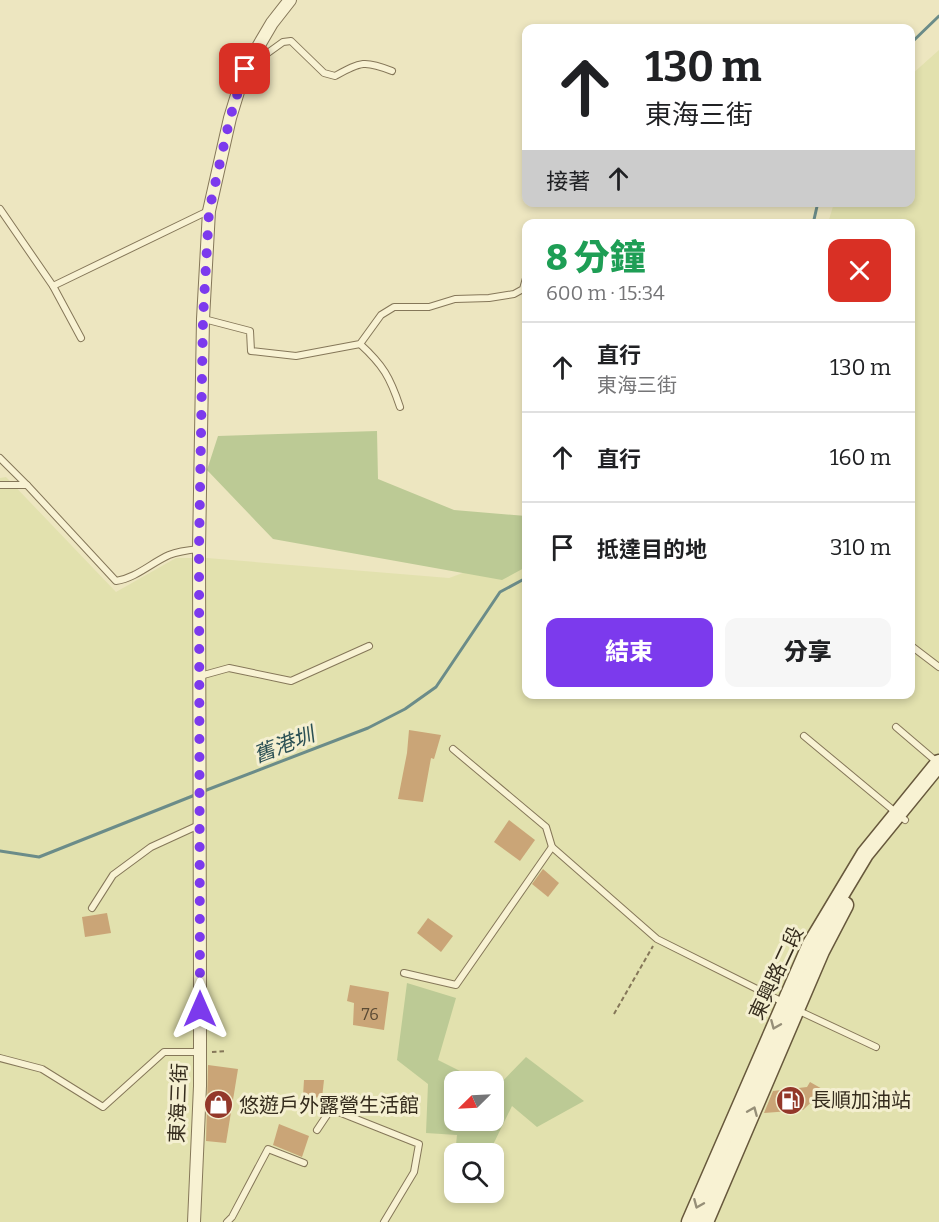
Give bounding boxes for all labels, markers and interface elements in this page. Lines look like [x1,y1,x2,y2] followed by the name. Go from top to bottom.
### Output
[645,42,762,92] text: 130 m
[219,43,270,94] pin
[546,48,624,126] icon: ahead
[228,52,261,85] icon: arrive
[645,99,753,131] text: 東海三街
[602,162,635,195] icon: ahead
[546,168,590,195] text: 接著
[546,236,646,280] text: 8 分鐘
[828,239,891,302] button: close
[546,281,665,305] text: 600 m · 15:34
[597,342,641,369] text: 直行
[546,351,579,384] icon: ahead
[830,354,891,381] text: 130 m
[597,373,677,397] text: 東海三街
[546,441,579,474] icon: ahead
[830,444,891,471] text: 160 m
[597,446,641,473] text: 直行
[546,531,579,564] icon: arrive
[830,534,891,561] text: 310 m
[597,536,707,563] text: 抵達目的地
[546,618,713,687] button: 結束
[725,618,891,687] button: 分享
[250,720,321,768] water label: 舊港圳
[744,923,808,1023] street label: 東興路二段
[168,977,232,1041] position arrow
[361,1005,379,1024] house number: 76
[771,1018,783,1029] one-way arrow
[165,1063,191,1143] street label: 東海三街
[444,1071,504,1131] north arrow
[444,1071,504,1203] map controls
[774,1084,806,1116] fuel station icon: 長順加油站
[811,1088,911,1112] place label: 長順加油站
[202,1089,234,1121] shop icon: 悠遊戶外露營生活館
[239,1093,419,1117] place label: 悠遊戶外露營生活館
[746,1106,758,1117] one-way arrow
[444,1143,504,1203] button: search
[693,1197,705,1208] one-way arrow

